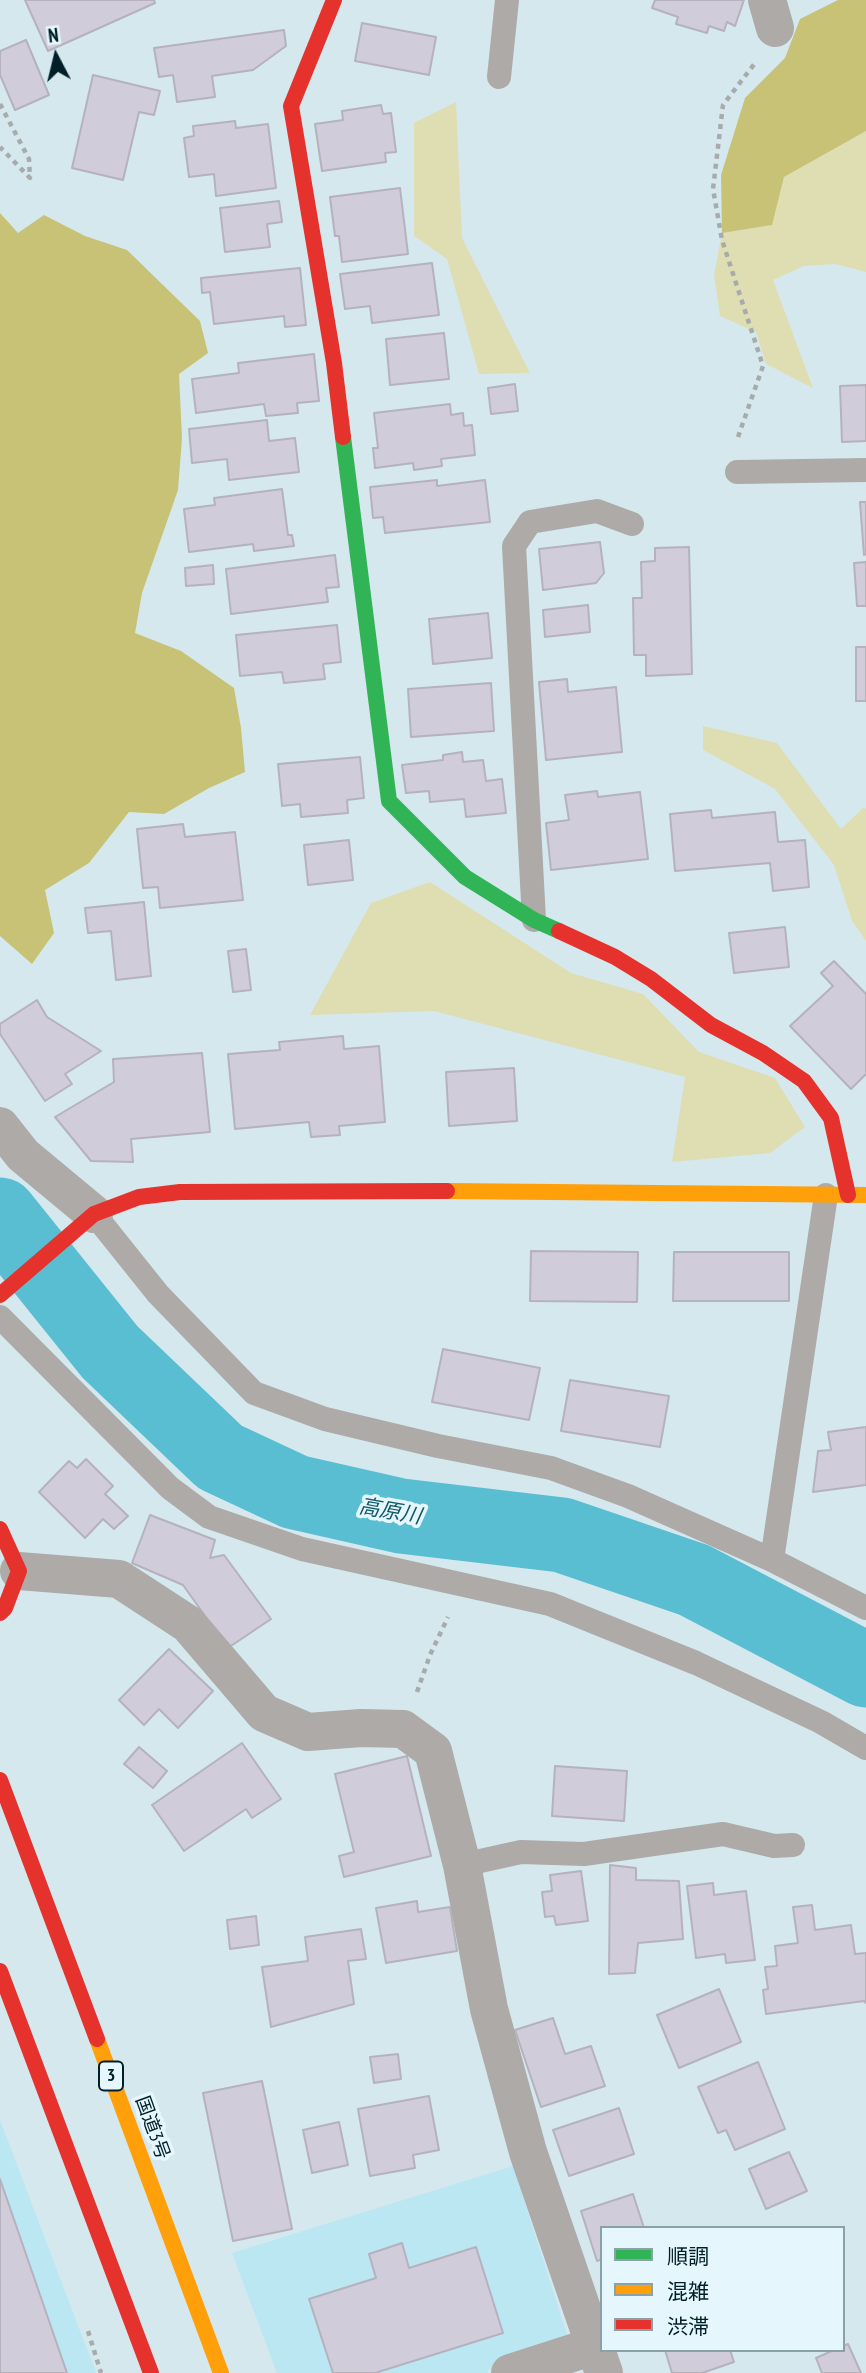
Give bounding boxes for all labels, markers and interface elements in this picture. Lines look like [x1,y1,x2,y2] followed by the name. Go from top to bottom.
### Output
[21,21,91,91] north arrow
[47,23,60,48] text: N
[357,1494,423,1530] water label: 高原川
[99,2062,123,2090] road number: 3
[130,2093,174,2163] street label: 国道3号
[600,2226,845,2352] legend
[667,2243,709,2270] text: 順調
[667,2278,709,2305] text: 混雑
[667,2313,709,2340] text: 渋滞

